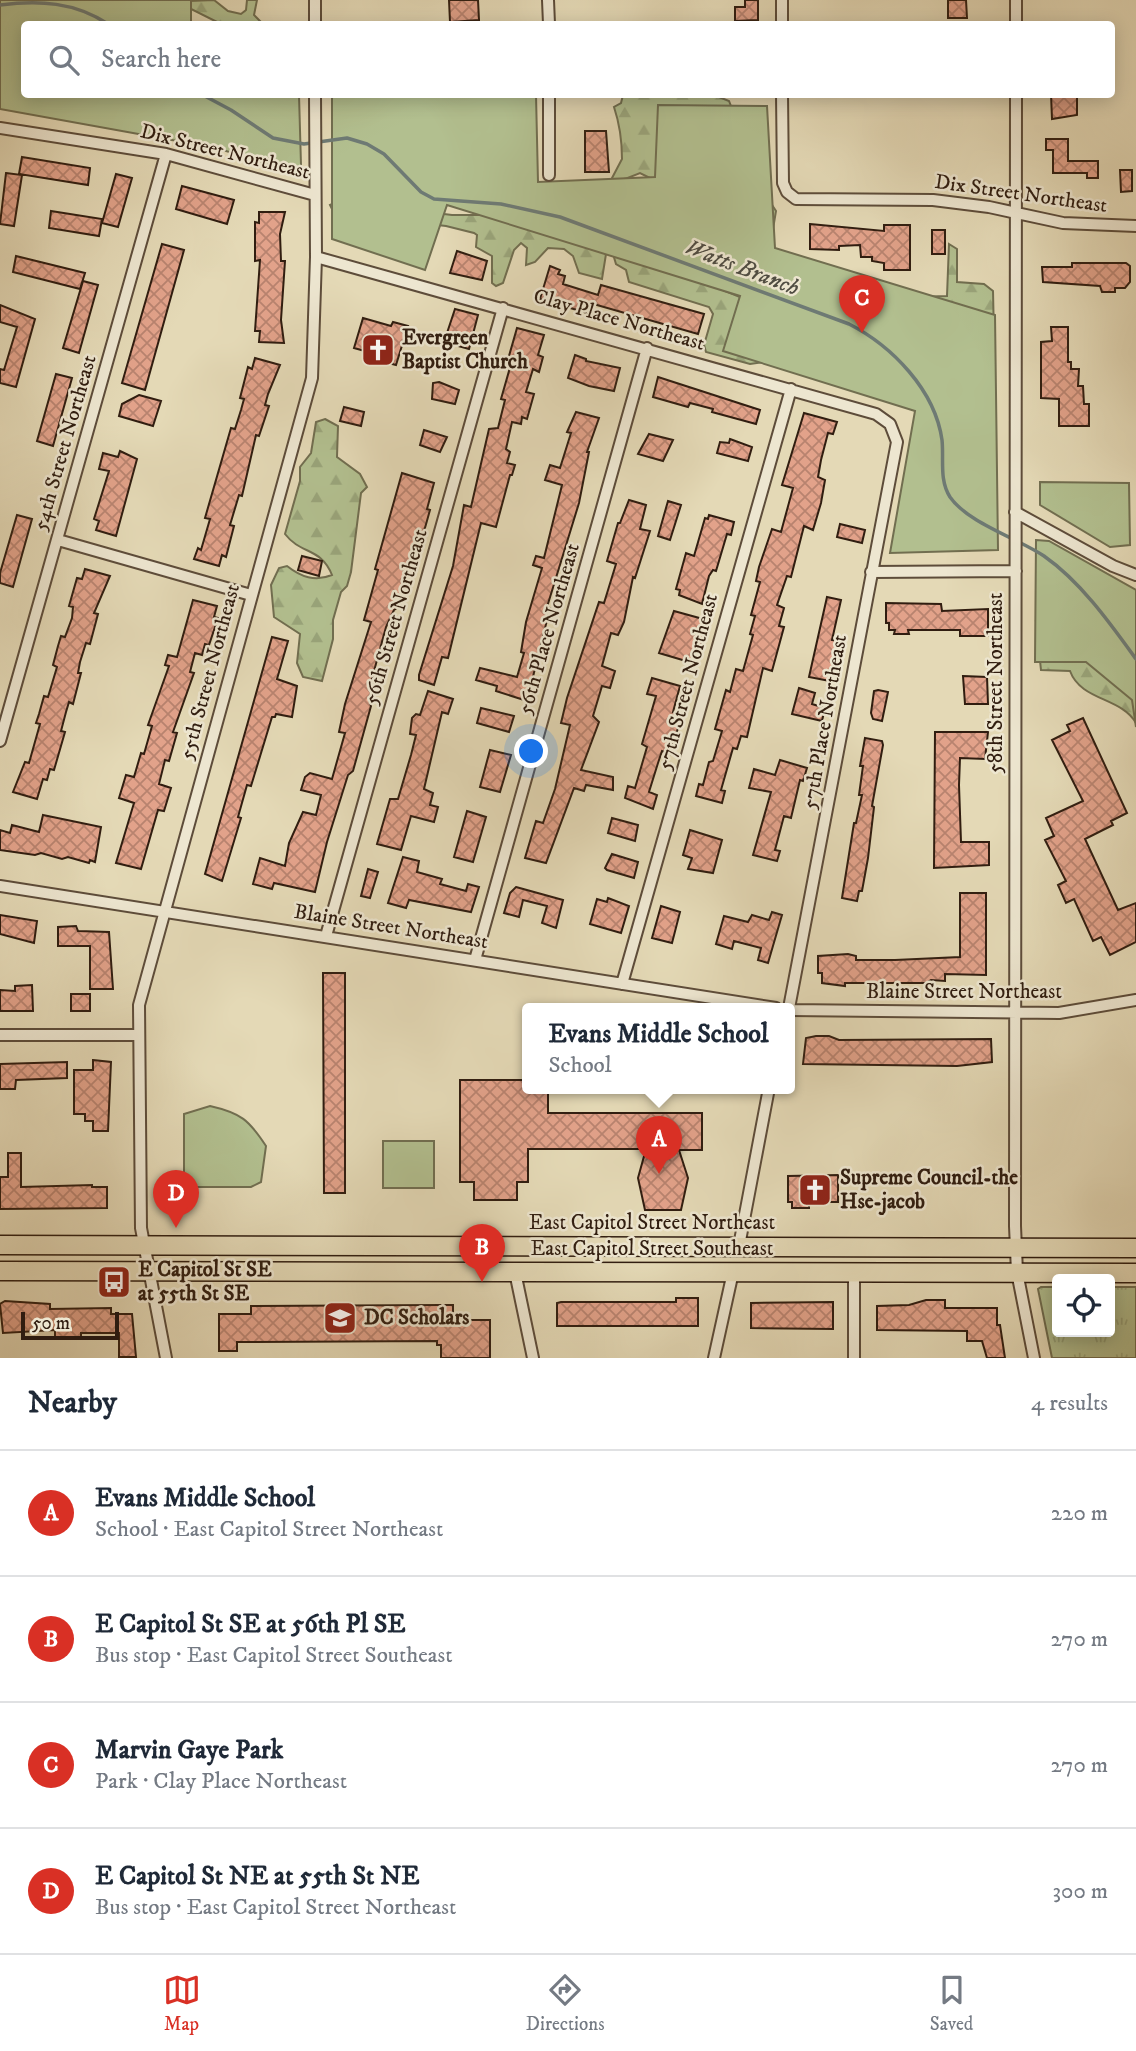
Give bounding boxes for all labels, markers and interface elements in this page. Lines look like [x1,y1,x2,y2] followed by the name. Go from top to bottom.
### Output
[21,21,1115,98] search box
[45,41,83,79] icon: search
[101,43,221,76] text: Search here
[138,118,313,186] street label: Dix Street Northeast
[933,169,1109,219] street label: Dix Street Northeast
[681,233,803,303] water label: Watts Branch
[839,275,885,333] pin: C
[530,283,708,357] street label: Clay Place Northeast
[402,325,529,375] place label: Evergreen Baptist Church
[359,331,397,369] church icon: Evergreen Baptist Church
[27,352,103,534] street label: 54th Street Northeast
[358,526,434,708] street label: 56th Street Northeast
[512,540,586,718] street label: 56th Place Northeast
[174,581,246,763] street label: 55th Street Northeast
[652,591,724,773] street label: 57th Street Northeast
[983,592,1009,774] street label: 58th Street Northeast
[797,632,853,811] street label: 57th Place Northeast
[514,734,548,768] your location
[292,899,490,955] street label: Blaine Street Northeast
[866,979,1062,1005] street label: Blaine Street Northeast
[522,1003,795,1094] popup
[548,1018,769,1051] text: Evans Middle School
[548,1051,612,1080] text: School
[636,1116,682,1174] pin: A
[840,1165,1018,1216] place label: Supreme Council-the Hse-jacob
[153,1170,199,1228] pin: D
[796,1171,834,1209] church icon: Supreme Council-the Hse-jacob
[529,1210,775,1236] street label: East Capitol Street Northeast
[459,1224,505,1282] pin: B
[530,1236,774,1262] street label: East Capitol Street Southeast
[138,1257,272,1307] place label: E Capitol St SE at 55th St SE
[95,1263,133,1301] bus stop icon: E Capitol St SE at 55th St SE
[1052,1274,1115,1337] map controls
[1052,1274,1115,1337] button: locate
[321,1299,359,1337] school or university icon: DC Scholars
[364,1305,469,1331] place label: DC Scholars
[21,1309,119,1341] scale bar
[32,1312,70,1335] text: 50 m
[28,1385,117,1422] text: Nearby
[1031,1389,1108,1418] text: 4 results
[95,1482,315,1515] text: Evans Middle School
[44,1499,58,1528] text: A
[1051,1499,1108,1528] text: 220 m
[95,1515,443,1544] text: School · East Capitol Street Northeast
[95,1608,406,1641] text: E Capitol St SE at 56th Pl SE
[44,1625,58,1654] text: B
[1051,1625,1108,1654] text: 270 m
[95,1641,453,1670] text: Bus stop · East Capitol Street Southeast
[95,1734,284,1767] text: Marvin Gaye Park
[43,1751,59,1780] text: C
[1051,1751,1108,1780] text: 270 m
[95,1767,347,1796] text: Park · Clay Place Northeast
[95,1860,420,1893] text: E Capitol St NE at 55th St NE
[42,1877,60,1906] text: D
[1052,1877,1108,1906] text: 300 m
[95,1893,456,1922] text: Bus stop · East Capitol Street Northeast
[163,1971,201,2036] tab: Map
[526,1971,605,2036] tab: Directions
[930,1971,973,2036] tab: Saved

